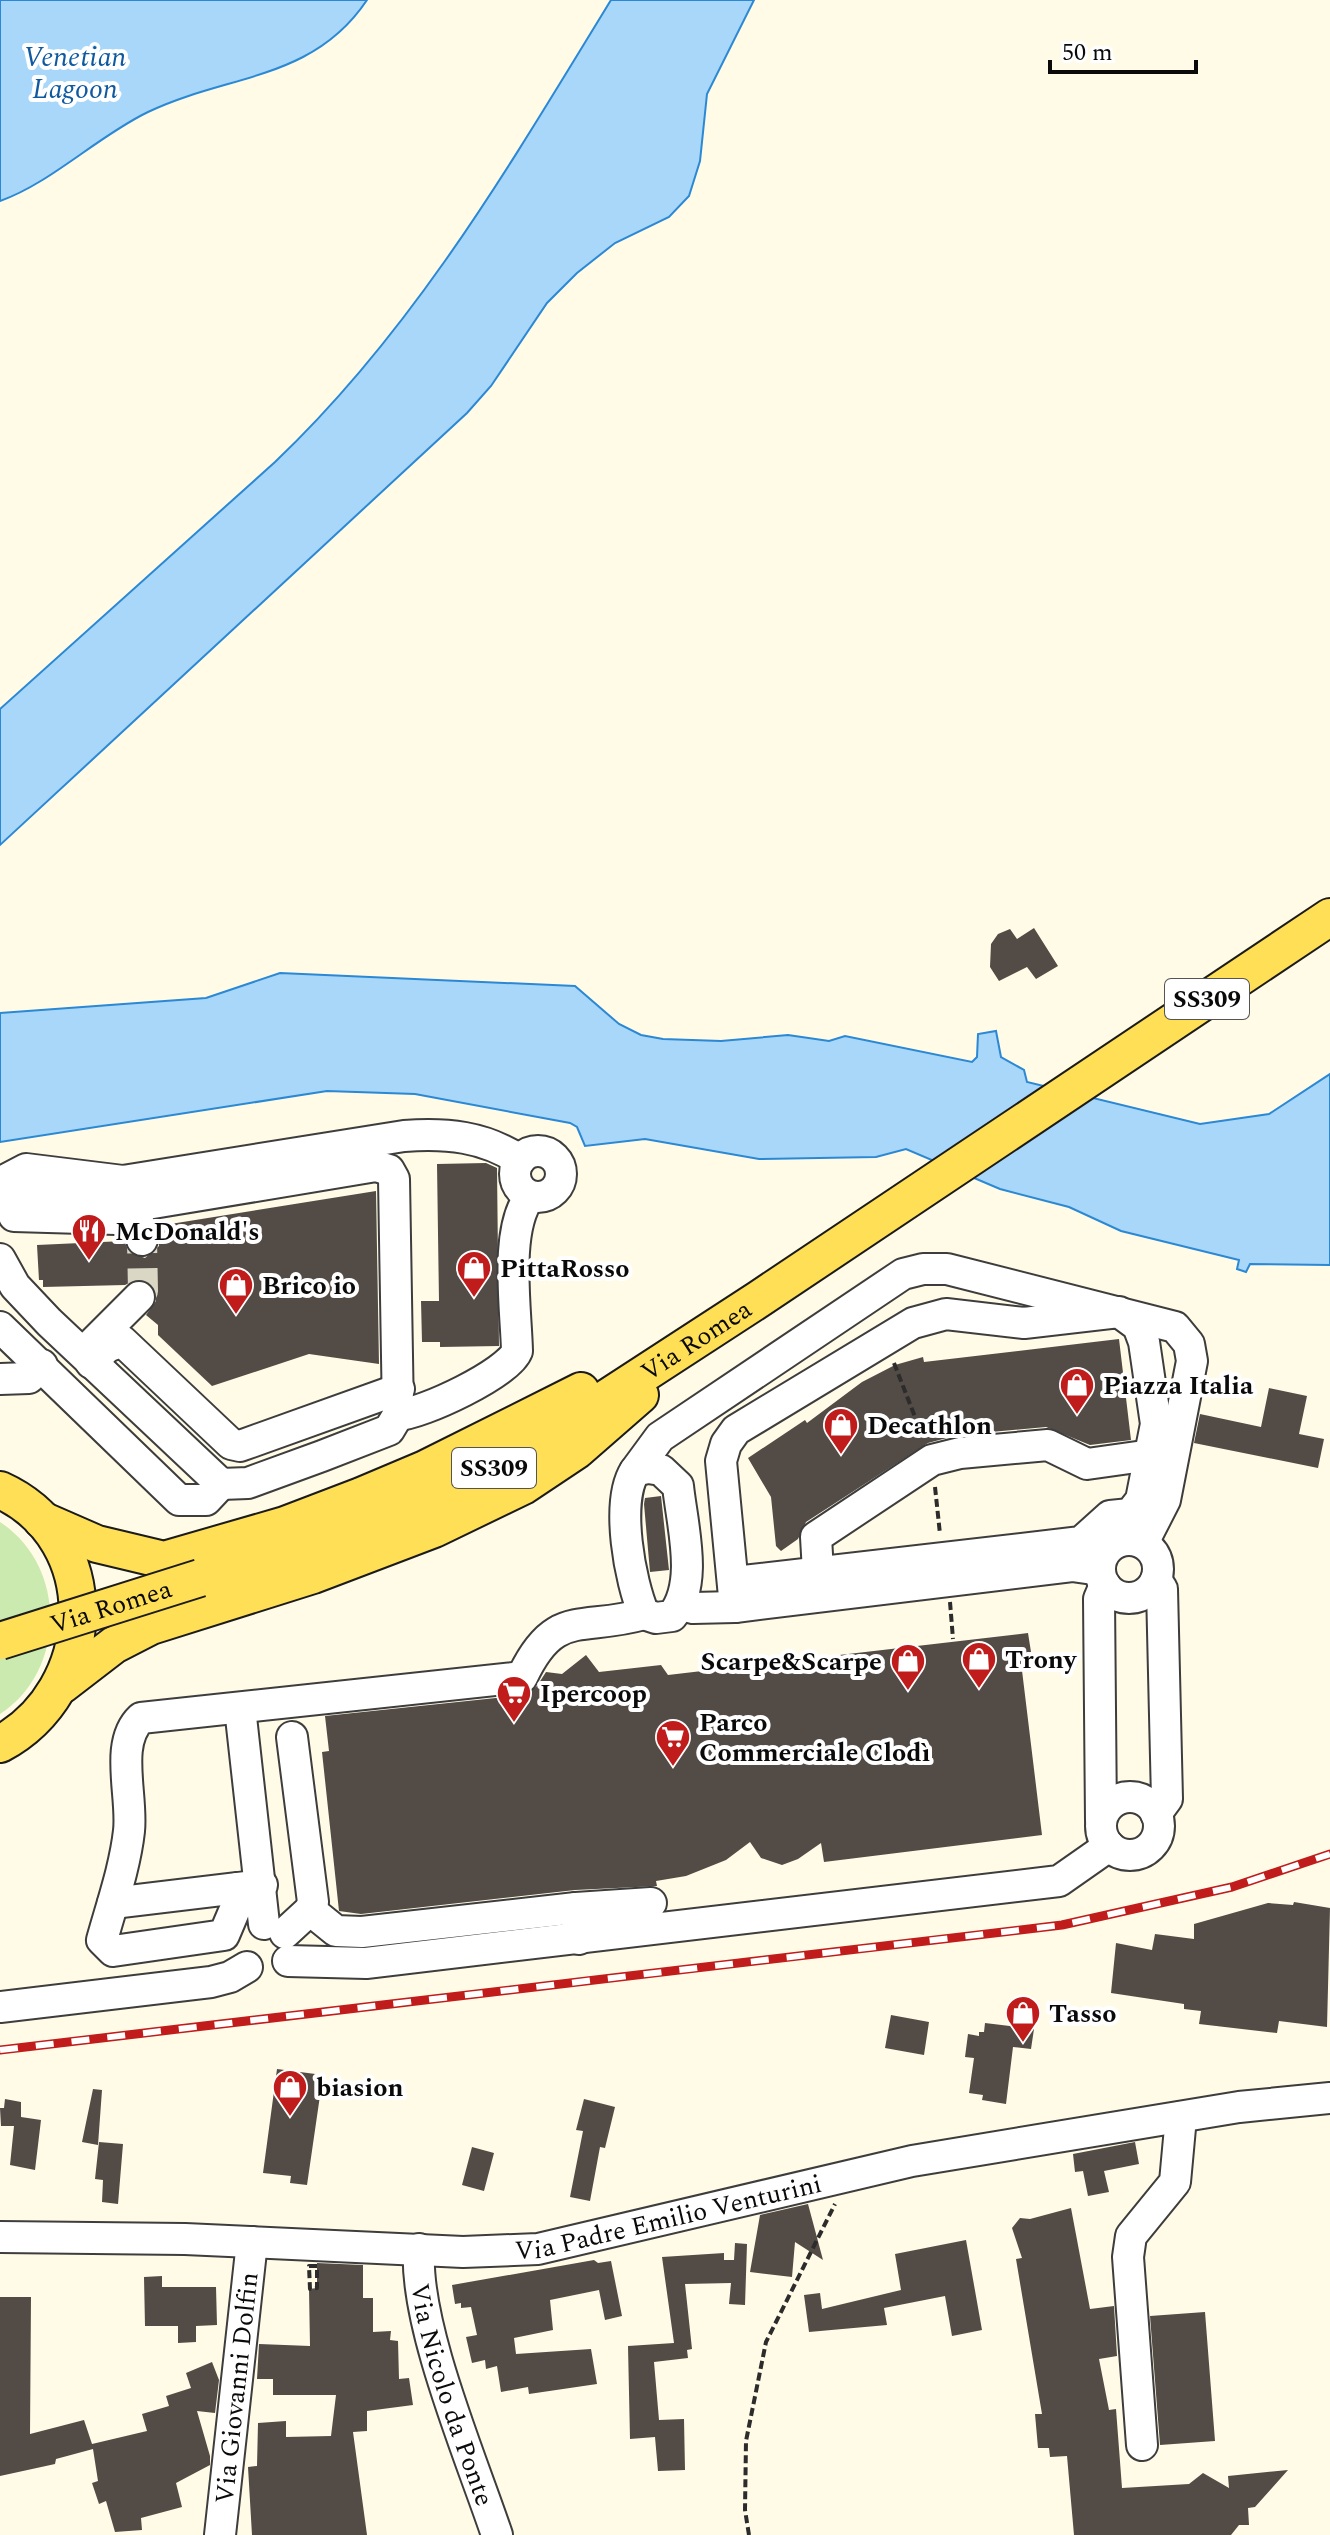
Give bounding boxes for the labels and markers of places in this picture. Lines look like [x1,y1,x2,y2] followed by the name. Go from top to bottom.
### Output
[70,1212,108,1262] restaurant icon: McDonald's
[115,1212,260,1252] place label: McDonald's
[455,1249,493,1299] shop icon: PittaRosso
[500,1249,630,1289] place label: PittaRosso
[217,1266,255,1316] shop icon: Brico io
[262,1266,356,1306] place label: Brico io
[1058,1366,1096,1416] shop icon: Piazza Italia
[1103,1366,1254,1406] place label: Piazza Italia
[822,1406,860,1456] shop icon: Decathlon
[867,1406,992,1446] place label: Decathlon
[960,1640,998,1690] shop icon: Trony
[1005,1640,1078,1680] place label: Trony
[700,1642,882,1682] place label: Scarpe&Scarpe
[889,1642,927,1692] shop icon: Scarpe&Scarpe
[495,1674,533,1724] supermarket icon: Ipercoop
[540,1674,647,1714] place label: Ipercoop
[699,1703,930,1773] place label: Parco Commerciale Clodì
[654,1718,692,1768] supermarket icon: Parco Commerciale Clodì
[1004,1994,1042,2044] shop icon: Tasso
[1049,1994,1117,2034] place label: Tasso
[271,2068,309,2118] shop icon: biasion
[316,2068,404,2108] place label: biasion

